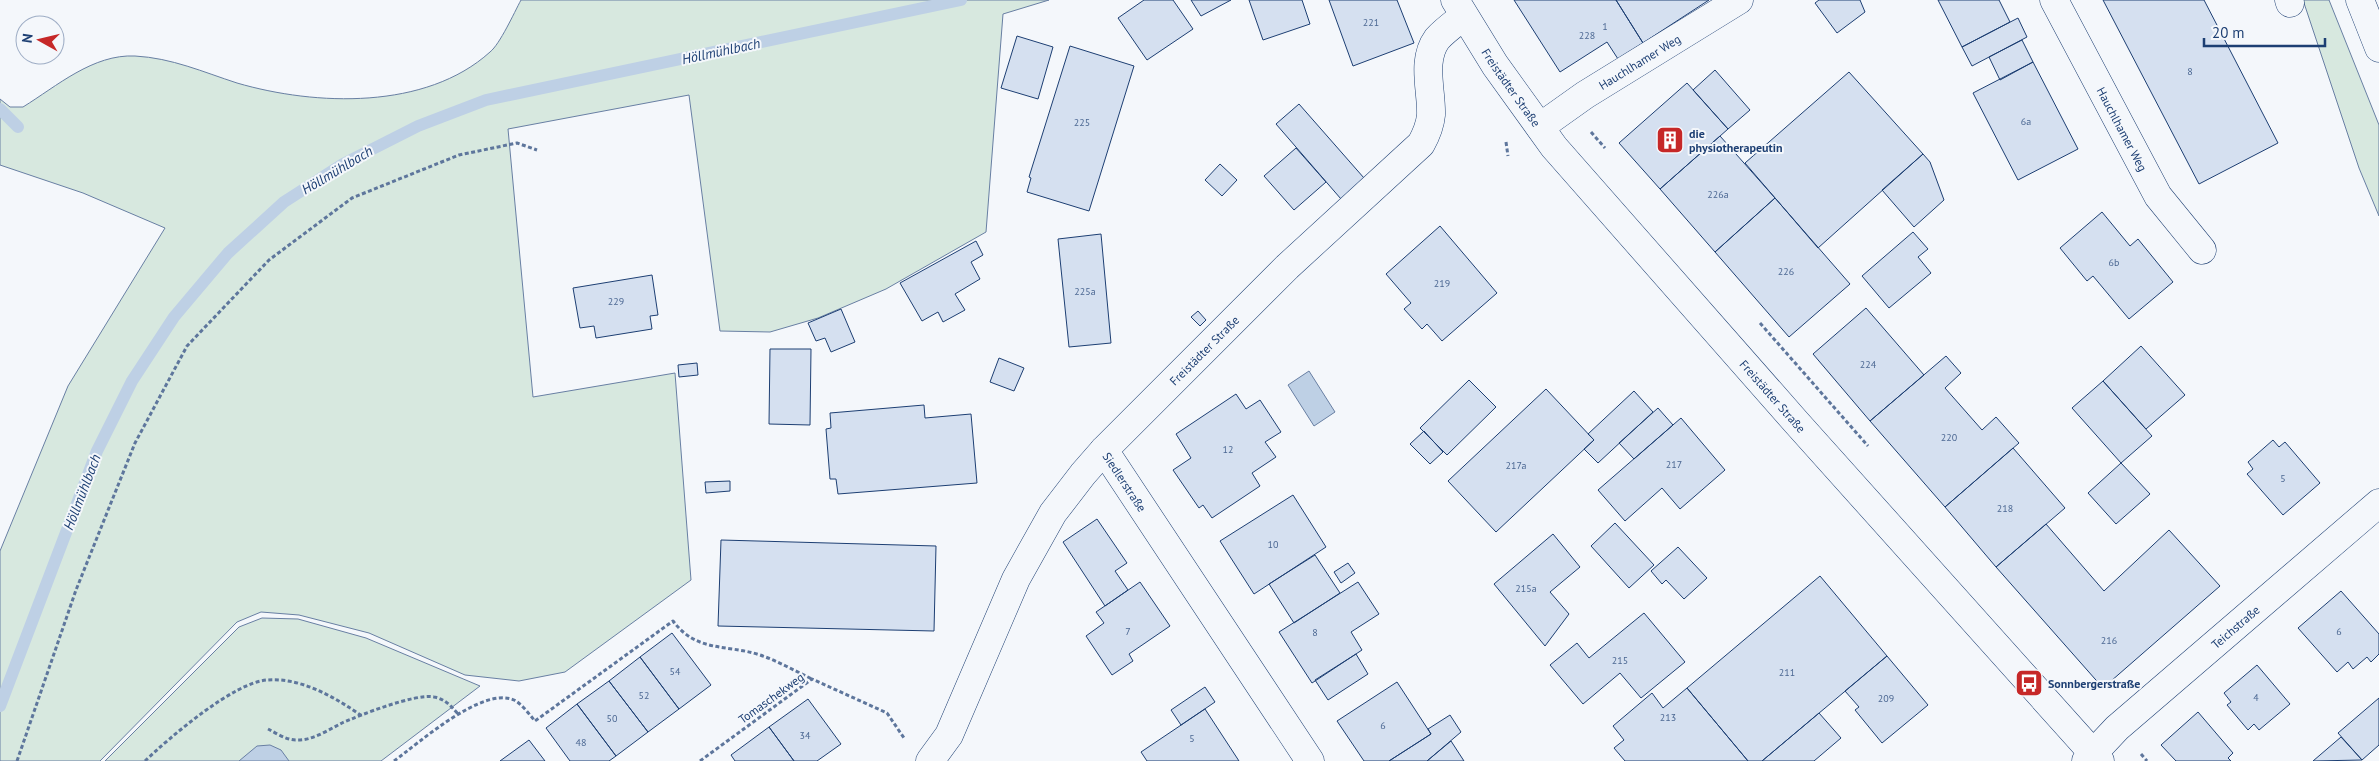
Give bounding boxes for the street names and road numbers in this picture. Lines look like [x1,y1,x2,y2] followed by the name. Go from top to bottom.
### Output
[1596,31,1683,92] street label: Hauchlhamer Weg
[1479,45,1544,129] street label: Freistädter Straße
[2094,84,2151,174] street label: Hauchlhamer Weg
[1166,312,1242,388] street label: Freistädter Straße
[1737,356,1809,436] street label: Freistädter Straße
[1100,449,1150,514] street label: Siedlerstraße
[2208,602,2262,651] street label: Teichstraße
[735,669,807,727] street label: Tomaschekweg

